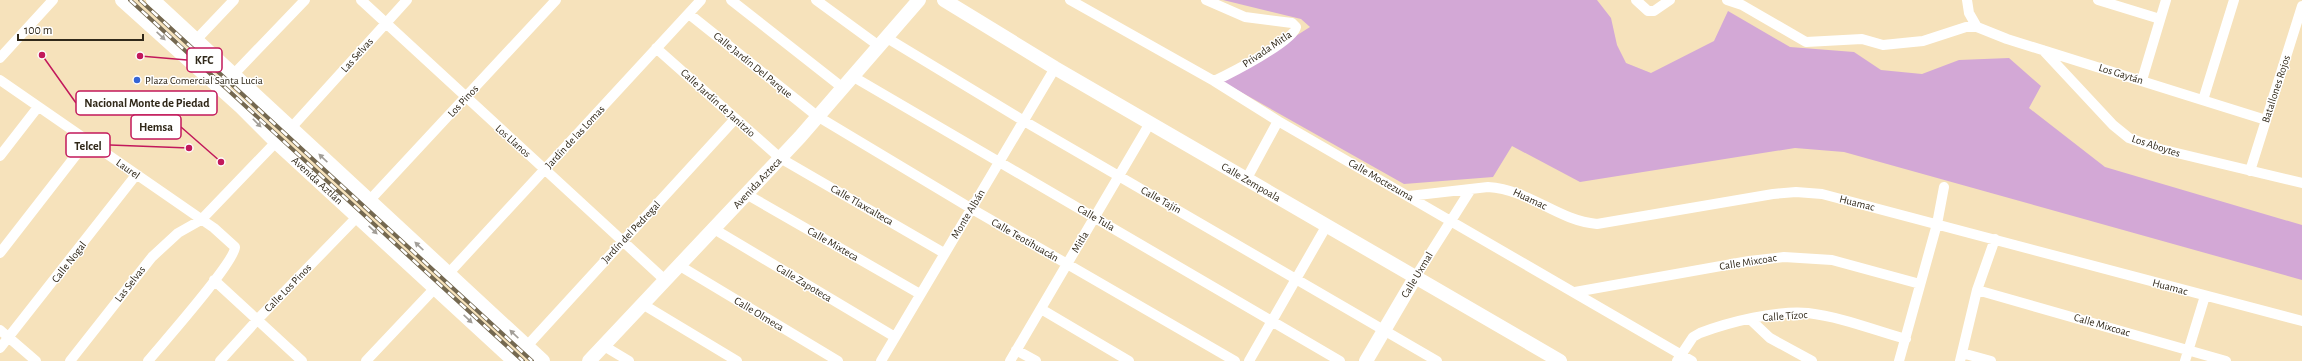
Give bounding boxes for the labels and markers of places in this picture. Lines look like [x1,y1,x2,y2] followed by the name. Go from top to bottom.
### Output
[187,48,222,72] callout: KFC
[132,75,142,85] marker: Plaza Comercial Santa Lucia
[145,75,263,86] place label: Plaza Comercial Santa Lucia
[76,91,217,115] callout: Nacional Monte de Piedad
[131,115,181,139] callout: Hemsa
[66,133,110,157] callout: Telcel

